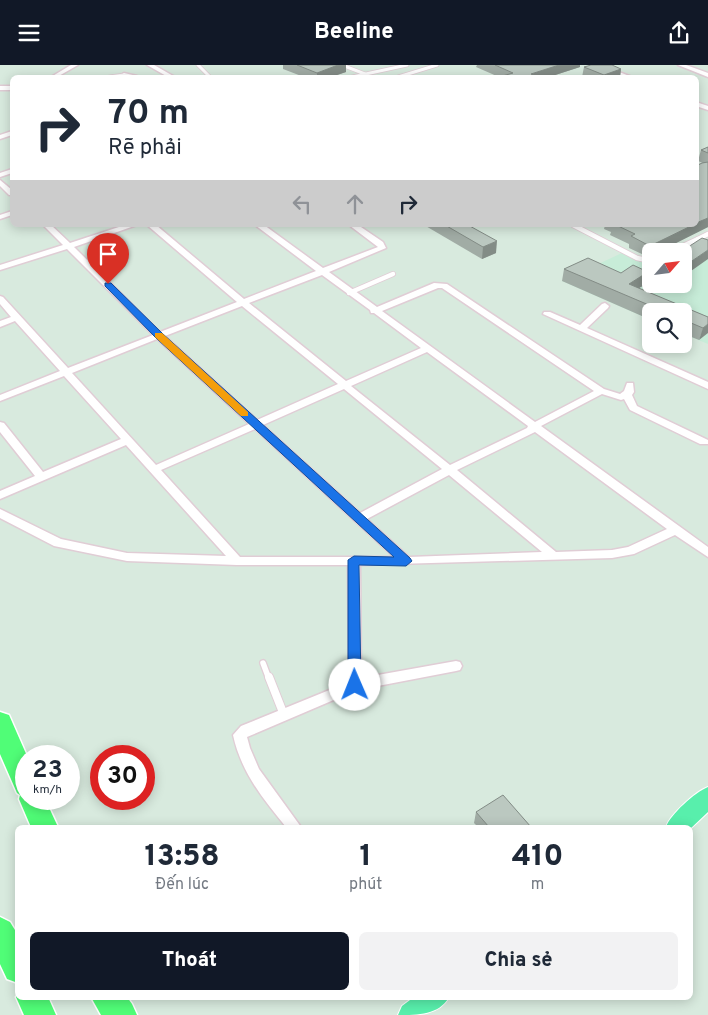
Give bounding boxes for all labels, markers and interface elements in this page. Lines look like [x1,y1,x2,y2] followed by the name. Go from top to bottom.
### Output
[15,19,43,47] icon: menu
[314,19,394,46] text: Beeline
[665,19,693,47] icon: share
[108,92,189,136] text: 70 m
[25,95,90,160] icon: right
[108,135,182,162] text: Rẽ phải
[288,190,316,218] icon: left
[341,190,369,218] icon: ahead
[394,190,422,218] icon: right
[87,233,129,284] pin
[94,240,122,268] icon: arrive
[642,243,692,293] north arrow
[642,243,692,353] map controls
[642,303,692,353] button: search
[328,658,380,710] position arrow
[90,745,155,810] speed limit sign: 30
[32,755,63,787] text: 23
[33,782,62,798] text: km/h
[145,839,220,876] text: 13:58
[360,839,372,876] text: 1
[512,839,563,876] text: 410
[155,875,209,895] text: Đến lúc
[349,875,382,895] text: phút
[531,875,544,895] text: m
[30,932,349,990] button: Thoát
[359,932,678,990] button: Chia sẻ

